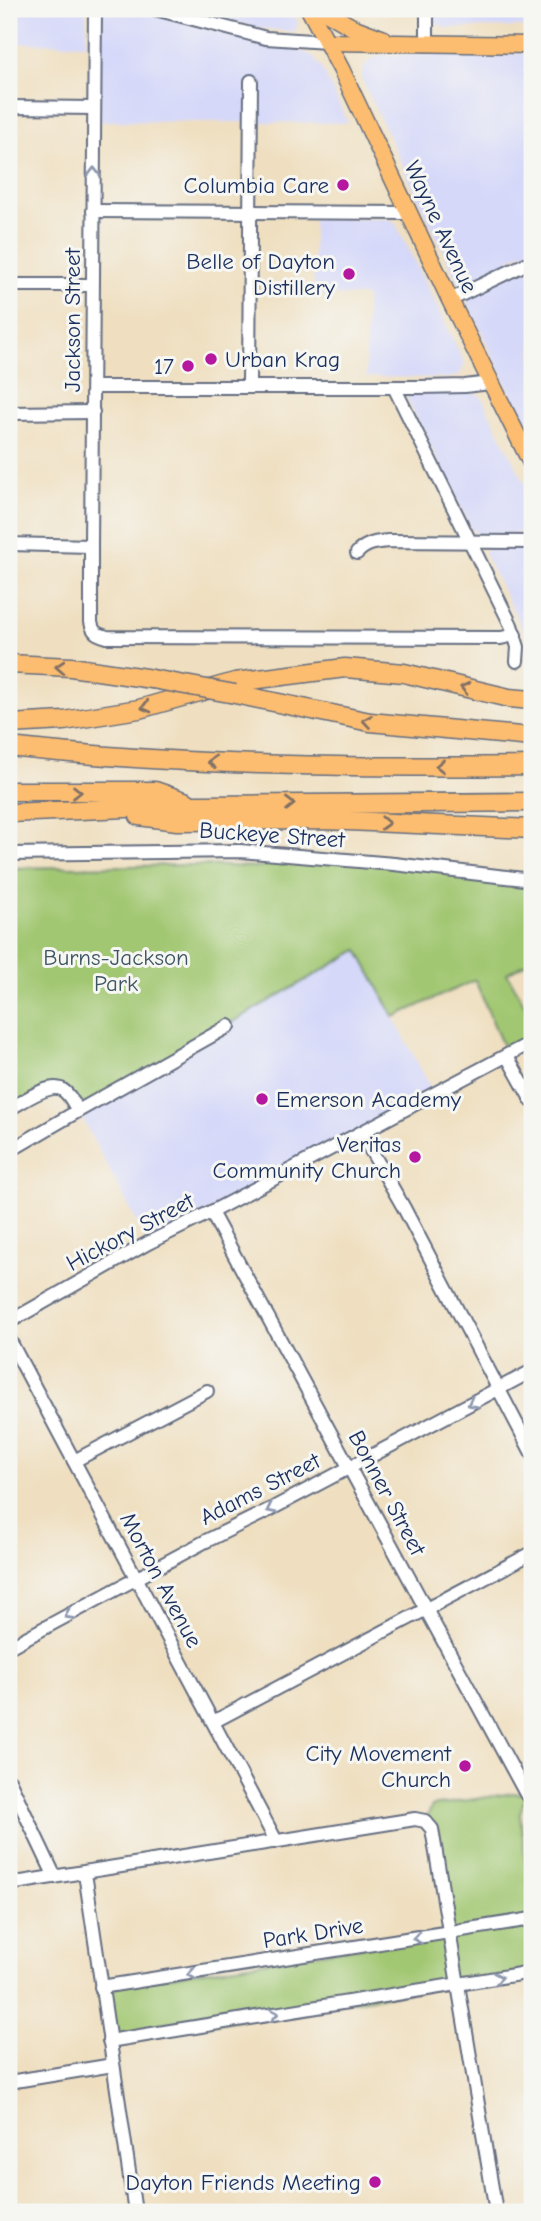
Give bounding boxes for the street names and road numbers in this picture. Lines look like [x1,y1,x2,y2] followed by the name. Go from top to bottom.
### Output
[399,157,483,297] street label: Wayne Avenue
[59,246,86,392] street label: Jackson Street
[198,816,347,854] street label: Buckeye Street
[62,1186,200,1277] street label: Hickory Street
[343,1426,432,1561] street label: Bonner Street
[195,1447,326,1531] street label: Adams Street
[114,1508,208,1652] street label: Morton Avenue
[261,1912,365,1954] street label: Park Drive

